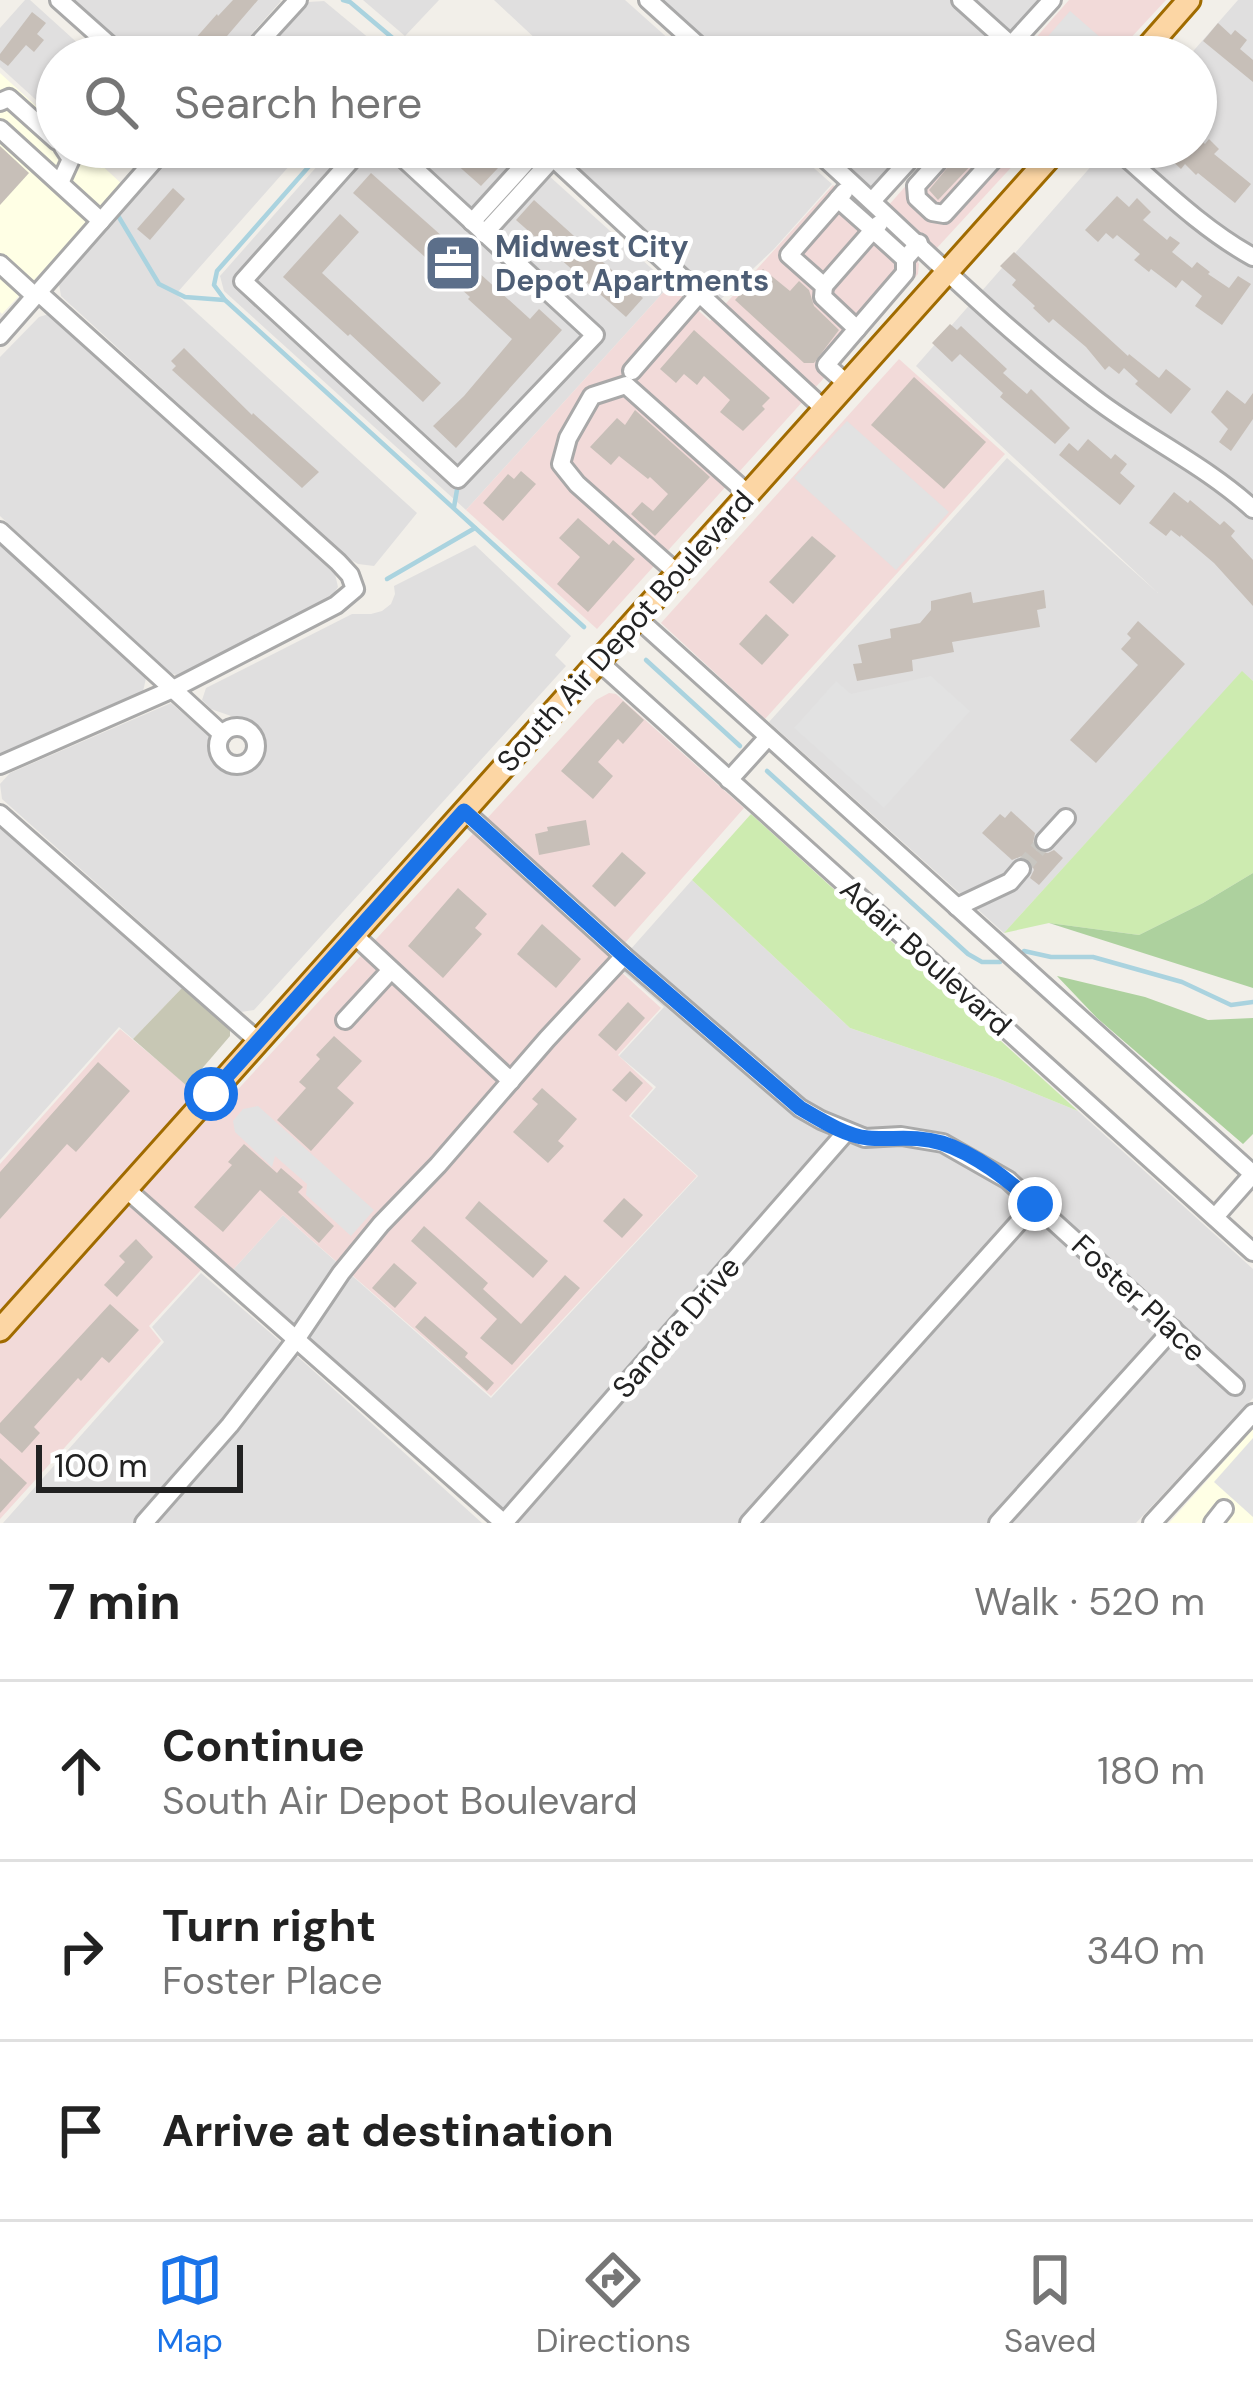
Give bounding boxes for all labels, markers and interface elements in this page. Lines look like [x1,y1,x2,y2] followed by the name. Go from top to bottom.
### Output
[36,36,1217,168] search box
[78,69,144,135] icon: search
[174,73,422,132] text: Search here
[495,227,769,300] place label: Midwest City Depot Apartments
[422,232,484,294] office icon: Midwest City Depot Apartments
[488,482,762,780] street label: South Air Depot Boulevard
[832,870,1020,1044] street label: Adair Boulevard
[184,1067,238,1121] route start
[1008,1177,1062,1231] route end
[1064,1226,1214,1370] street label: Foster Place
[603,1248,749,1406] street label: Sandra Drive
[36,1439,243,1492] scale bar
[54,1444,148,1487] text: 100 m
[48,1568,181,1635] text: 7 min
[974,1576,1205,1627] text: Walk · 520 m
[162,1716,365,1775] text: Continue
[48,1738,114,1804] icon: ahead
[1097,1745,1205,1796] text: 180 m
[162,1775,638,1826] text: South Air Depot Boulevard
[162,1896,376,1955] text: Turn right
[48,1918,114,1984] icon: right
[1086,1925,1205,1976] text: 340 m
[162,1955,383,2006] text: Foster Place
[48,2098,114,2164] icon: arrive
[162,2101,614,2160] text: Arrive at destination
[156,2247,223,2362] tab: Map
[536,2247,691,2362] tab: Directions
[1004,2247,1097,2362] tab: Saved

